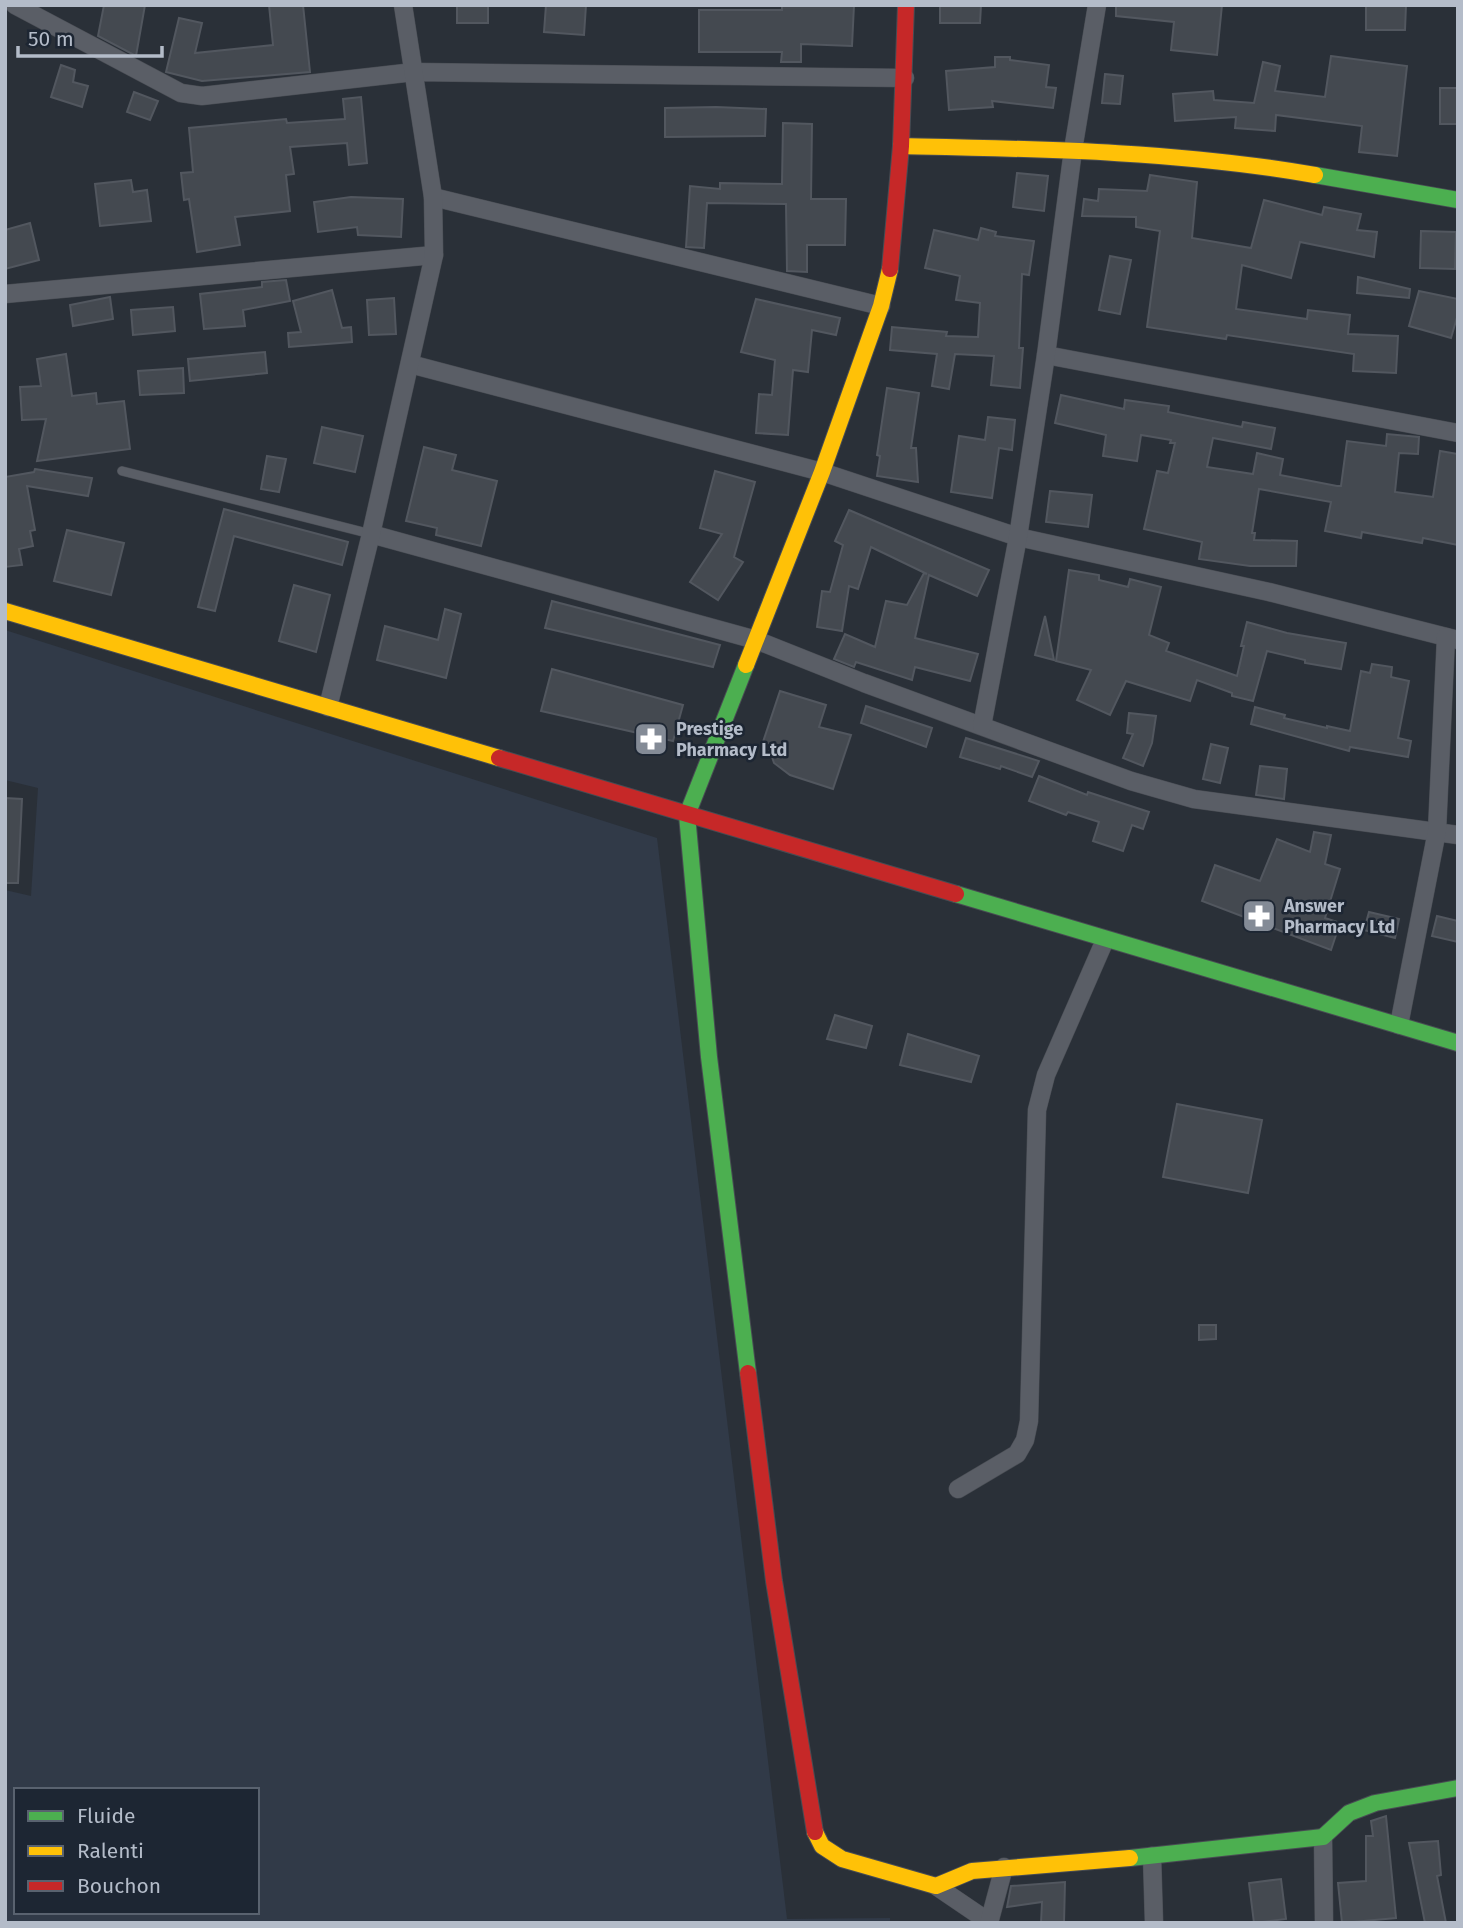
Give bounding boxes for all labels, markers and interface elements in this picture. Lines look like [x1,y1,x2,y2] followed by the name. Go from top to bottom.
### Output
[18,14,161,58] scale bar
[28,26,74,52] text: 50 m
[676,718,787,761] place label: Prestige Pharmacy Ltd
[632,720,670,758] pharmacy icon: Prestige Pharmacy Ltd
[1283,895,1395,938] place label: Answer Pharmacy Ltd
[1240,897,1278,935] pharmacy icon: Answer Pharmacy Ltd
[14,1788,259,1914] legend
[77,1803,135,1829] text: Fluide
[77,1838,144,1864] text: Ralenti
[77,1873,161,1899] text: Bouchon

